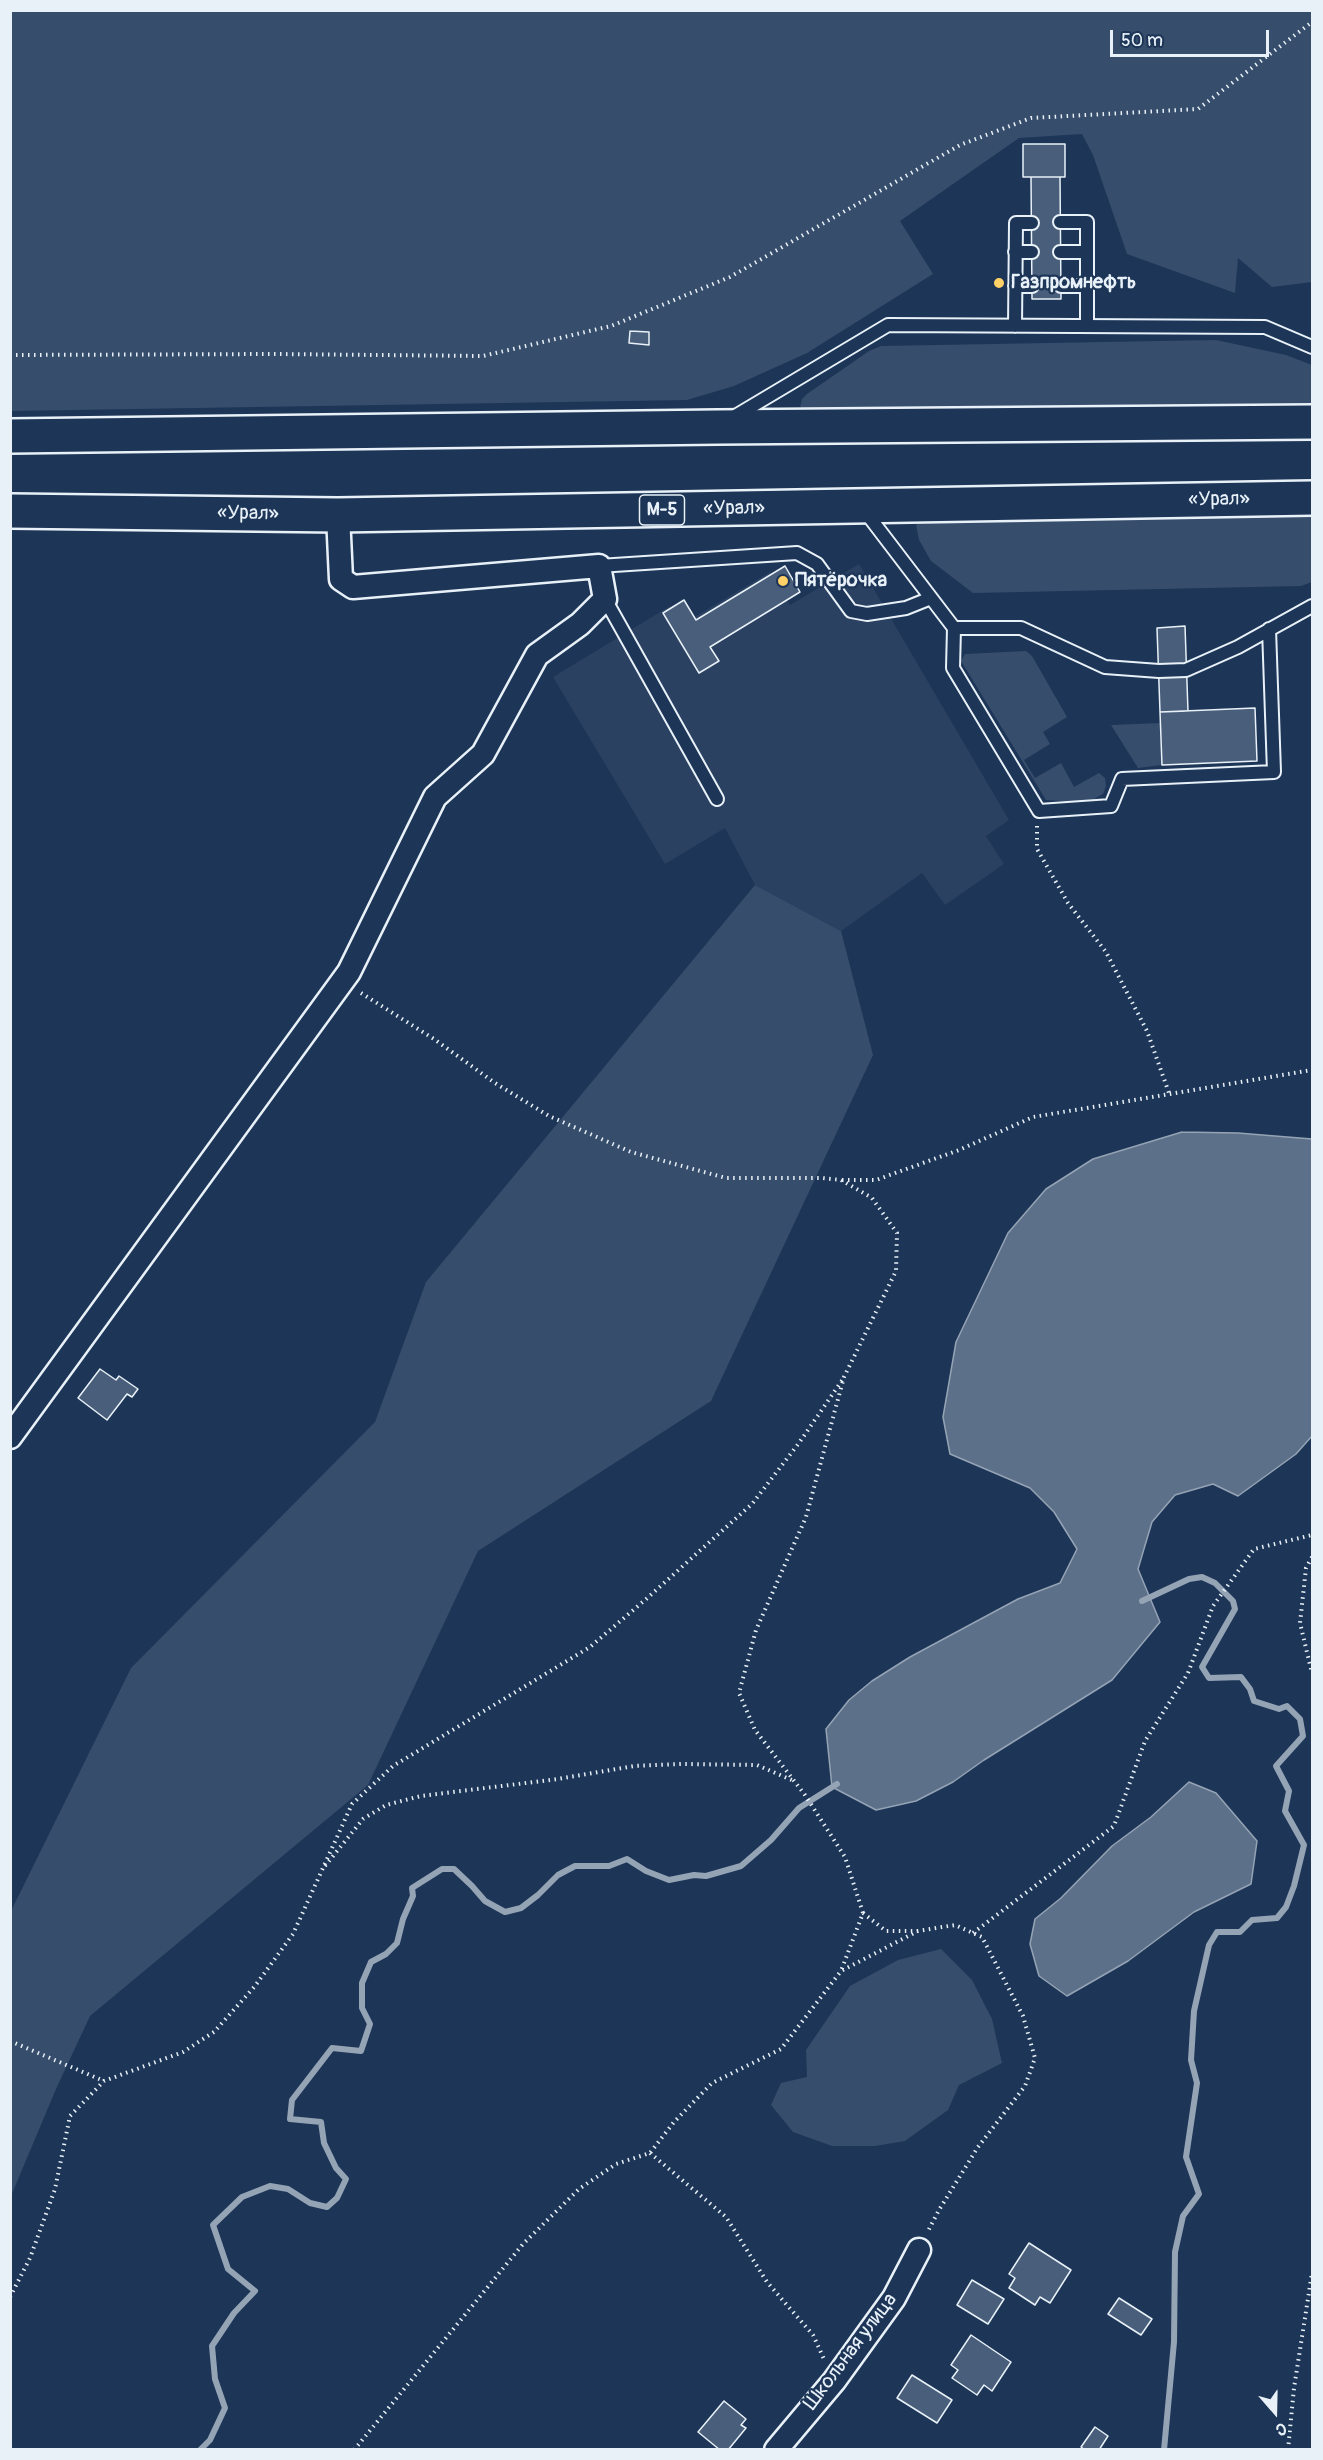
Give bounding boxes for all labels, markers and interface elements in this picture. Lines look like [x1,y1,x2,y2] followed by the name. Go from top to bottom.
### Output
[1113,18,1272,56] scale bar
[1121,29,1163,52] text: 50 m
[1011,271,1136,295] place label: Газпромнефть
[992,276,1006,290] marker: Газпромнефть
[1188,487,1250,513] street label: «Урал»
[640,495,684,525] road number: М-5
[703,496,765,522] street label: «Урал»
[217,501,279,527] street label: «Урал»
[795,569,887,593] place label: Пятёрочка
[776,574,790,588] marker: Пятёрочка
[799,2289,903,2415] street label: Школьная улица
[1245,2382,1305,2442] north arrow
[1273,2418,1289,2440] text: С

